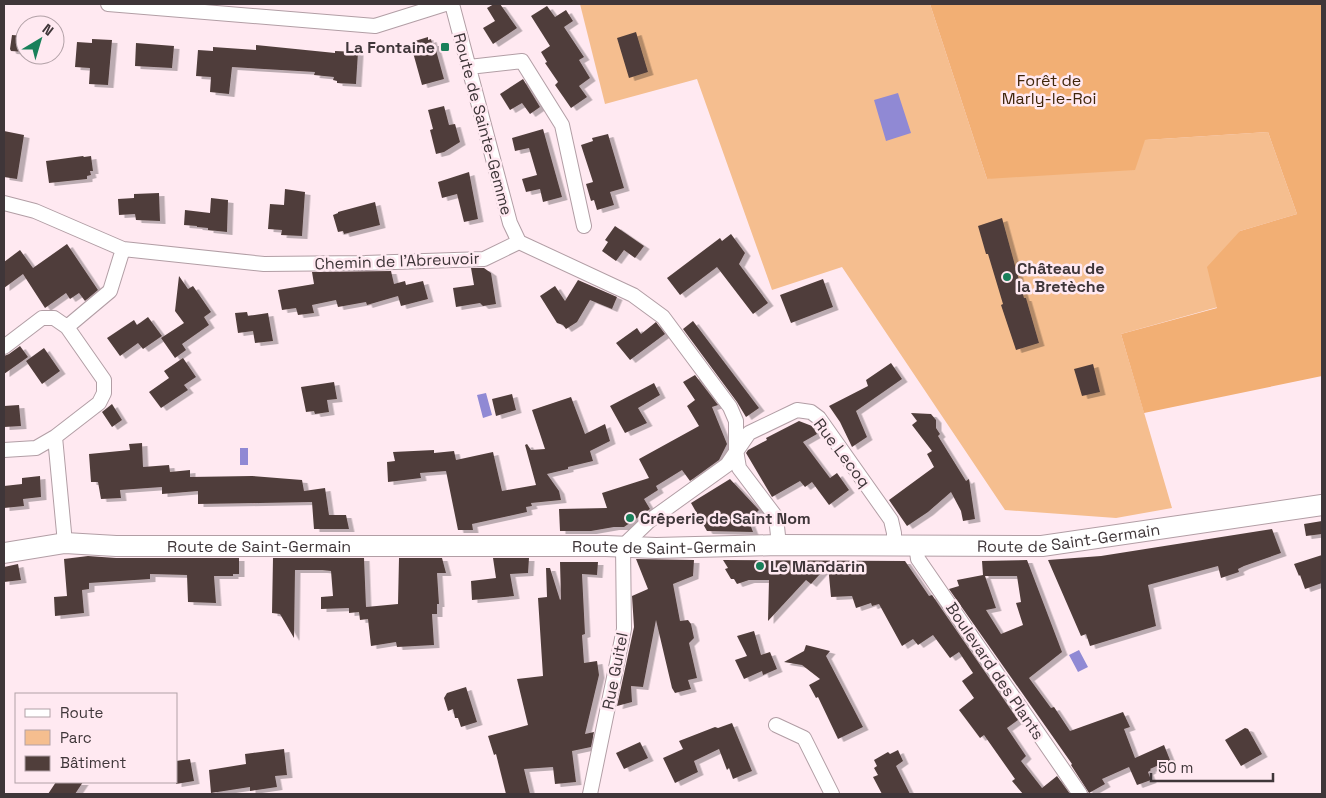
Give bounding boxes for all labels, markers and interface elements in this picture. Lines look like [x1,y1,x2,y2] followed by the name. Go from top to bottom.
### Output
[15,15,65,65] north arrow
[39,20,57,40] text: N
[449,31,517,217] street label: Route de Sainte-Gemme
[345,37,435,58] place label: La Fontaine
[439,41,451,53] marker: La Fontaine
[1002,70,1096,109] park label: Forêt de Marly-le-Roi
[314,248,480,274] street label: Chemin de l'Abreuvoir
[1017,258,1105,297] place label: Château de la Bretèche
[1001,271,1013,283] marker: Château de la Bretèche
[809,414,875,492] street label: Rue Lecoq
[640,508,811,529] place label: Crêperie de Saint Nom
[624,512,636,524] marker: Crêperie de Saint Nom
[977,518,1161,557] street label: Route de Saint-Germain
[572,535,756,559] street label: Route de Saint-Germain
[167,536,351,557] street label: Route de Saint-Germain
[770,556,865,577] place label: Le Mandarin
[754,560,766,572] marker: Le Mandarin
[941,598,1049,744] street label: Boulevard des Plants
[597,631,633,711] street label: Rue Guitel
[15,693,178,783] legend
[60,703,104,722] text: Route
[60,728,92,747] text: Parc
[1151,750,1274,782] scale bar
[60,753,126,772] text: Bâtiment
[1158,758,1193,777] text: 50 m

